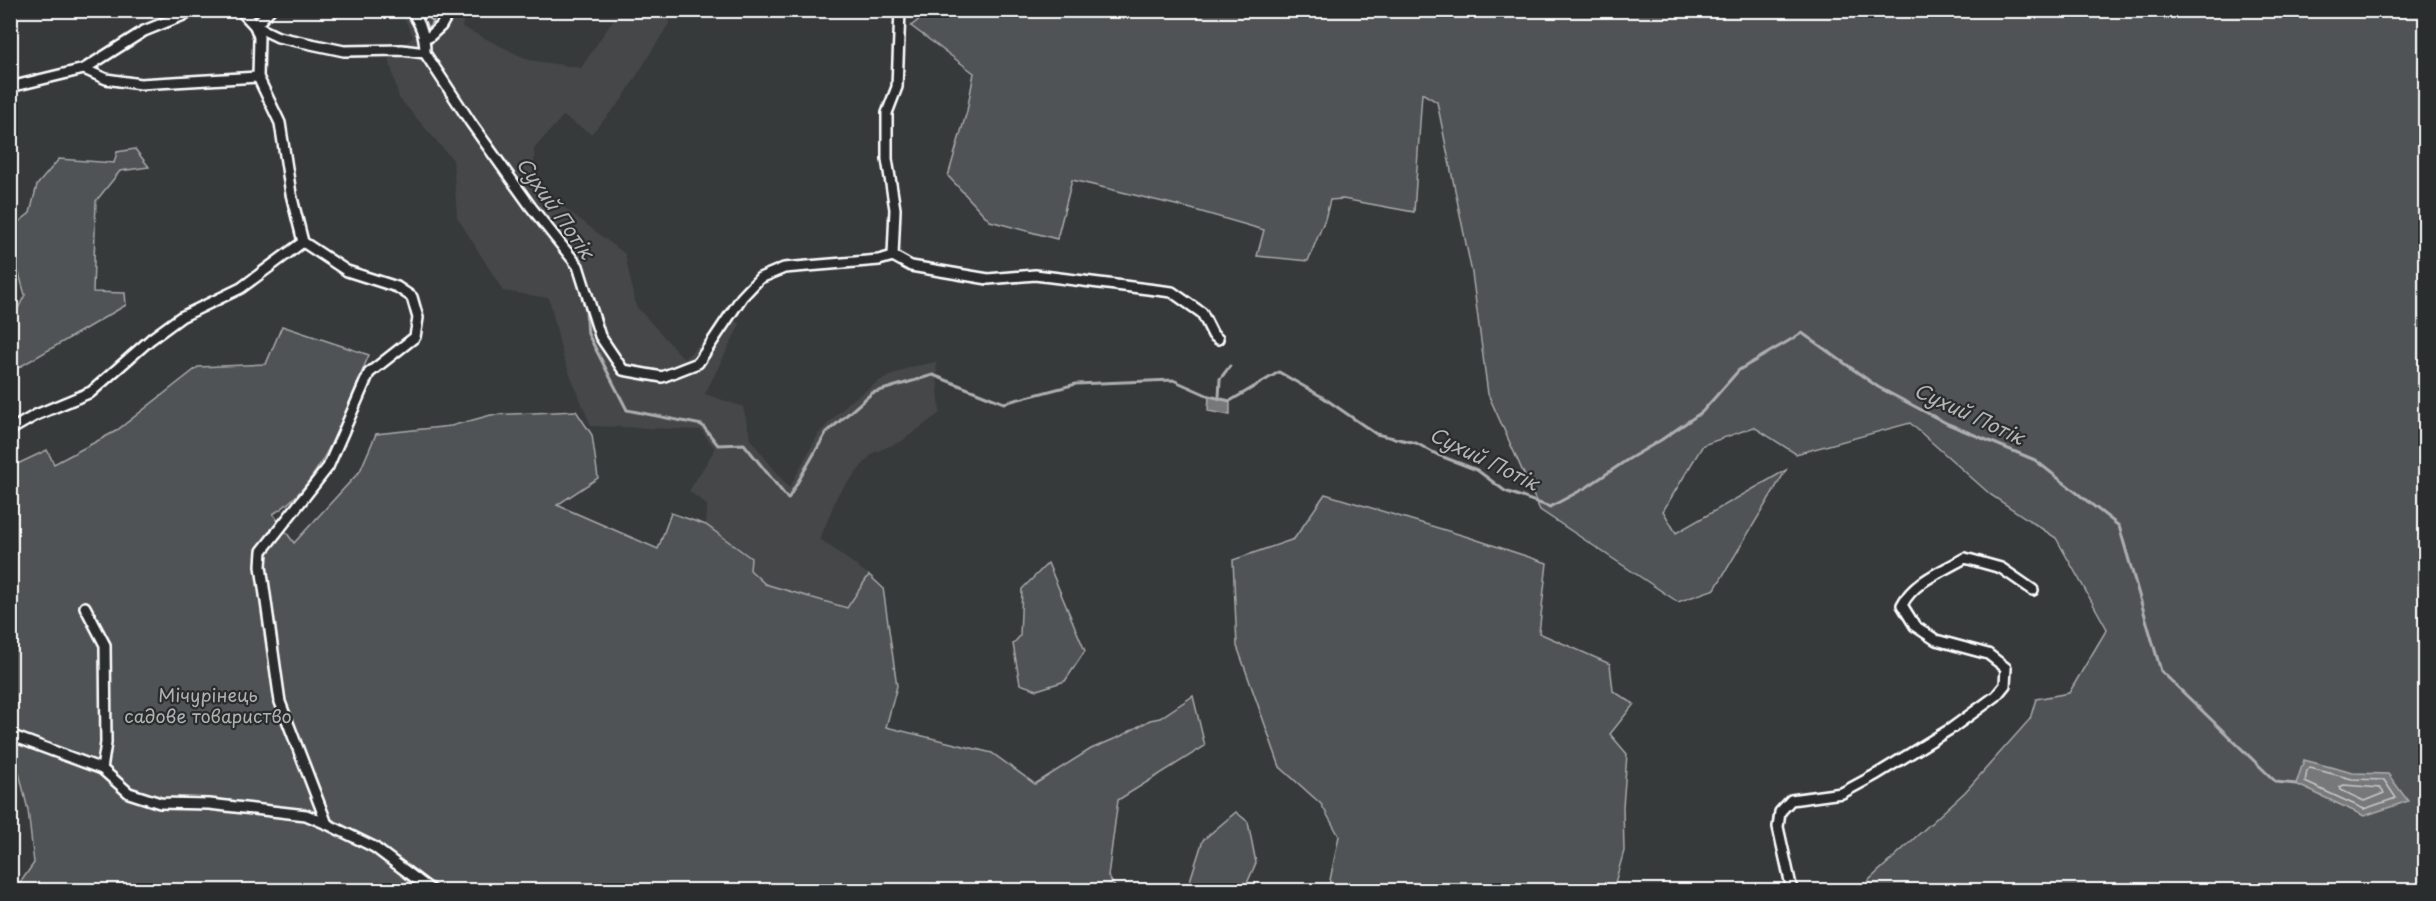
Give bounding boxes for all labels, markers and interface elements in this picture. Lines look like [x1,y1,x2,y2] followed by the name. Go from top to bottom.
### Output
[510,150,603,266] water label: Сухий Потік
[1909,374,2031,453] water label: Сухий Потік
[1425,419,1546,498] water label: Сухий Потік
[124,681,292,729] park label: Мічурінець садове товариство

